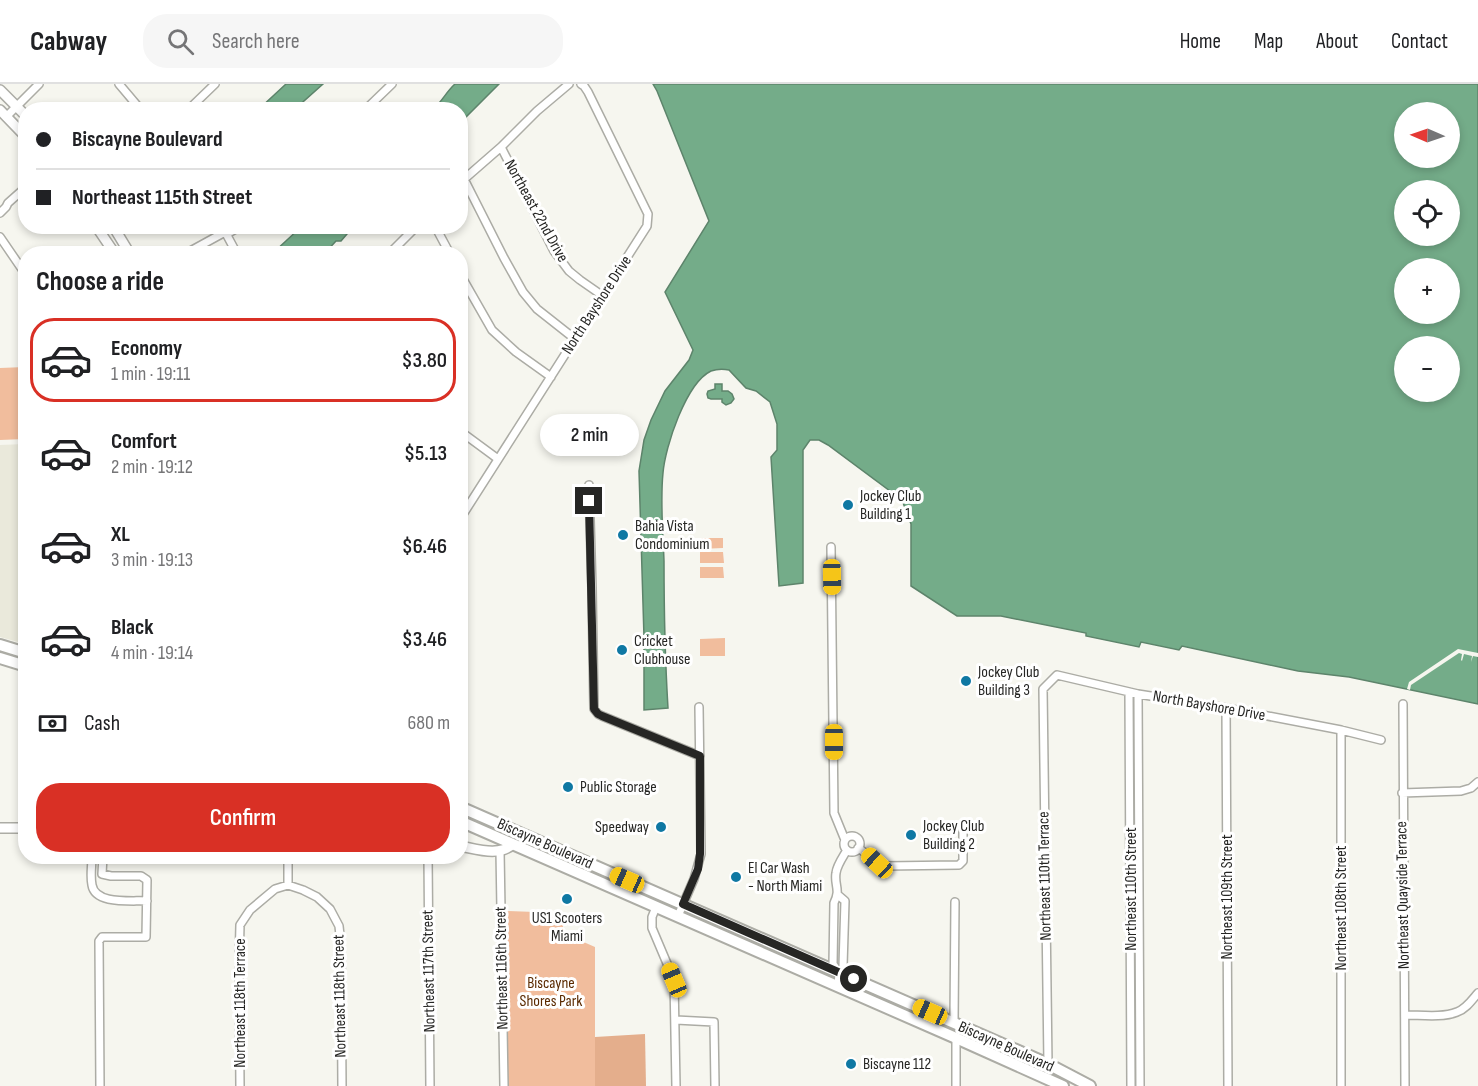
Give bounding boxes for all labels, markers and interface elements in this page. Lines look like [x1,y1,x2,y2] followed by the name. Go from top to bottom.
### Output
[143,14,563,68] search box
[30,25,107,58] text: Cabway
[164,25,197,58] icon: search
[212,28,300,55] text: Search here
[1180,29,1221,54] text: Home
[1254,29,1283,54] text: Map
[1316,29,1358,54] text: About
[1391,29,1448,54] text: Contact
[1394,102,1460,168] north arrow
[1394,102,1460,402] map controls
[72,126,223,153] text: Biscayne Boulevard
[500,156,572,266] street label: Northeast 22nd Drive
[1394,180,1460,246] button: locate
[72,184,252,211] text: Northeast 115th Street
[558,252,636,358] street label: North Bayshore Drive
[1394,258,1460,324] button: +
[36,266,164,298] text: Choose a ride
[39,333,93,387] icon: car
[111,335,182,362] text: Economy
[1394,336,1460,402] button: −
[401,347,447,374] text: $3.80
[111,362,190,386] text: 1 min · 19:11
[540,414,638,456] callout: 2 min
[571,423,608,447] text: 2 min
[39,426,93,480] icon: car
[111,428,177,455] text: Comfort
[404,440,447,467] text: $5.13
[111,455,193,479] text: 2 min · 19:12
[575,487,602,514] route end
[859,487,921,524] place label: Jockey Club Building 1
[841,498,855,512] marker: Jockey Club Building 1
[635,517,709,554] place label: Bahia Vista Condominium
[39,519,93,573] icon: car
[111,521,130,548] text: XL
[616,528,630,542] marker: Bahia Vista Condominium
[402,533,447,560] text: $6.46
[111,548,193,572] text: 3 min · 19:13
[823,559,841,595] car
[39,612,93,666] icon: car
[111,614,153,641] text: Black
[402,626,447,653] text: $3.46
[634,632,690,669] place label: Cricket Clubhouse
[111,641,193,665] text: 4 min · 19:14
[615,643,629,657] marker: Cricket Clubhouse
[977,663,1039,700] place label: Jockey Club Building 3
[959,674,973,688] marker: Jockey Club Building 3
[1151,687,1267,725] street label: North Bayshore Drive
[36,707,69,740] icon: cash
[84,710,120,737] text: Cash
[408,711,450,735] text: 680 m
[825,724,843,760] car
[580,778,657,797] place label: Public Storage
[561,780,575,794] marker: Public Storage
[36,783,450,852] button: Confirm
[1034,811,1056,941] street label: Northeast 110th Terrace
[494,814,596,874] street label: Biscayne Boulevard
[922,817,984,854] place label: Jockey Club Building 2
[595,818,649,837] place label: Speedway
[654,820,668,834] marker: Speedway
[1392,821,1414,969] street label: Northeast Quayside Terrace
[1122,827,1141,951] street label: Northeast 110th Street
[904,828,918,842] marker: Jockey Club Building 2
[1218,834,1237,960] street label: Northeast 109th Street
[858,844,896,882] car
[1332,845,1351,970] street label: Northeast 108th Street
[748,859,822,896] place label: El Car Wash - North Miami
[607,864,647,896] car
[729,870,743,884] marker: El Car Wash - North Miami
[560,892,574,906] marker: US1 Scooters Miami
[491,906,513,1030] street label: Northeast 116th Street
[418,909,440,1033] street label: Northeast 117th Street
[532,909,603,946] place label: US1 Scooters Miami
[329,934,351,1058] street label: Northeast 118th Street
[231,938,250,1068] street label: Northeast 118th Terrace
[659,960,689,1000] car
[840,965,867,992] route start
[520,974,582,1011] park label: Biscayne Shores Park
[910,996,950,1028] car
[955,1017,1057,1077] street label: Biscayne Boulevard
[863,1055,931,1074] place label: Biscayne 112
[844,1057,858,1071] marker: Biscayne 112

